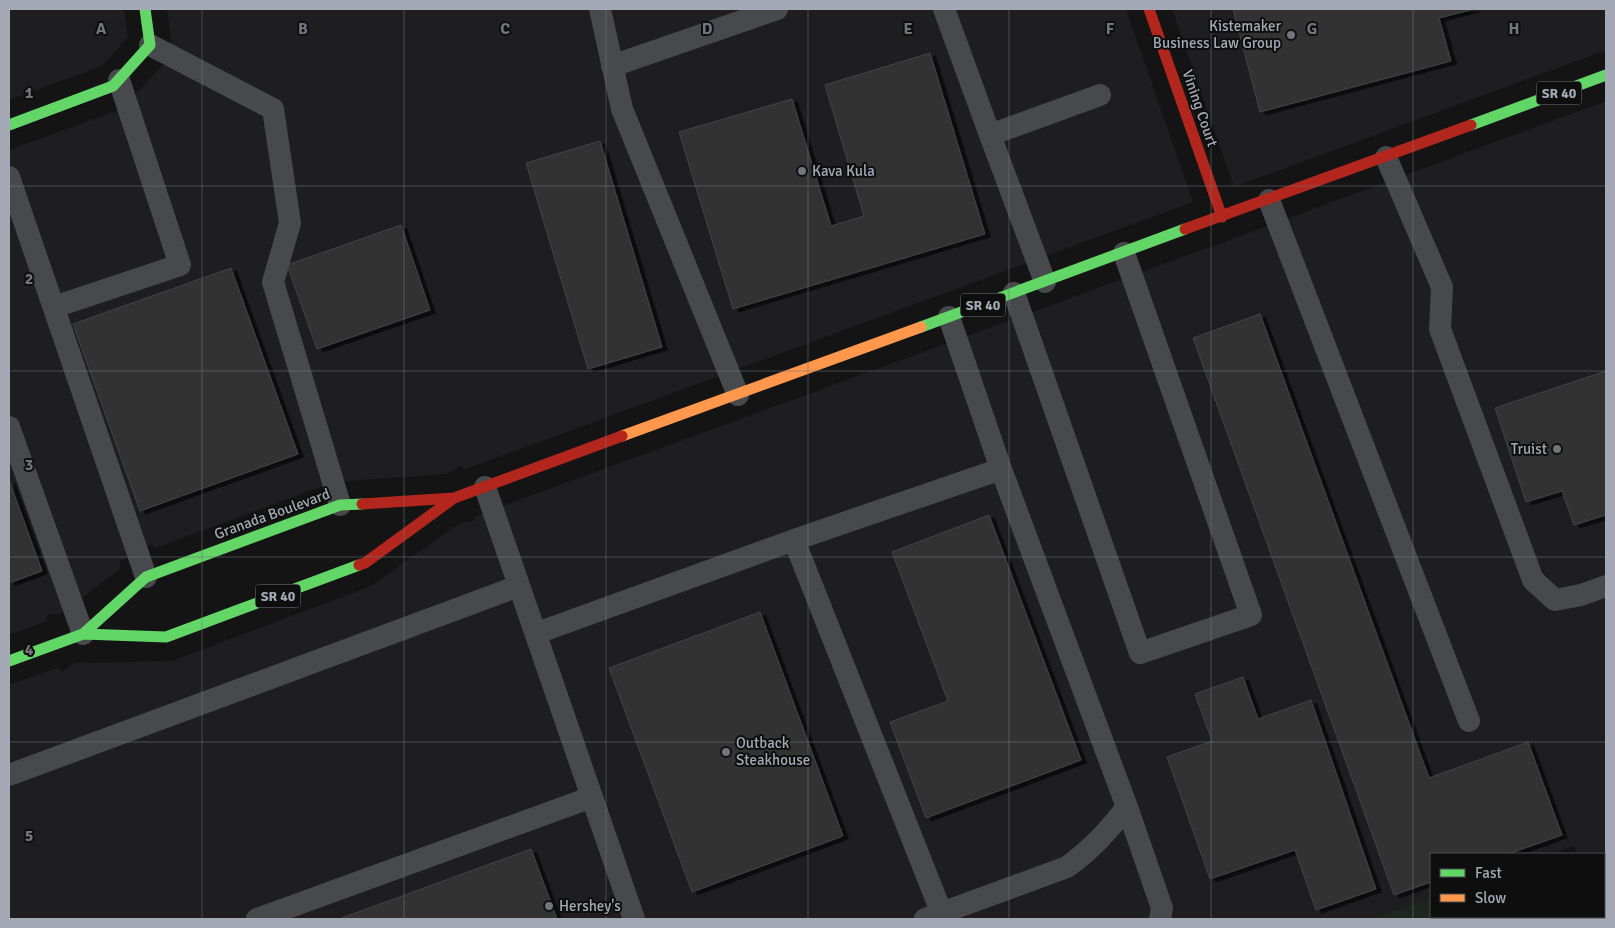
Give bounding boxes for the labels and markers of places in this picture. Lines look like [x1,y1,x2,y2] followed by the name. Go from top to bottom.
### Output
[1153,17,1281,52] place label: Kistemaker Business Law Group
[1285,29,1297,41] marker: Kistemaker Business Law Group
[812,162,875,180] place label: Kava Kula
[796,165,808,177] marker: Kava Kula
[1511,440,1547,458] place label: Truist
[1551,443,1563,455] marker: Truist
[736,734,810,769] place label: Outback Steakhouse
[720,746,732,758] marker: Outback Steakhouse
[559,897,621,915] place label: Hershey's
[543,900,555,912] marker: Hershey's

